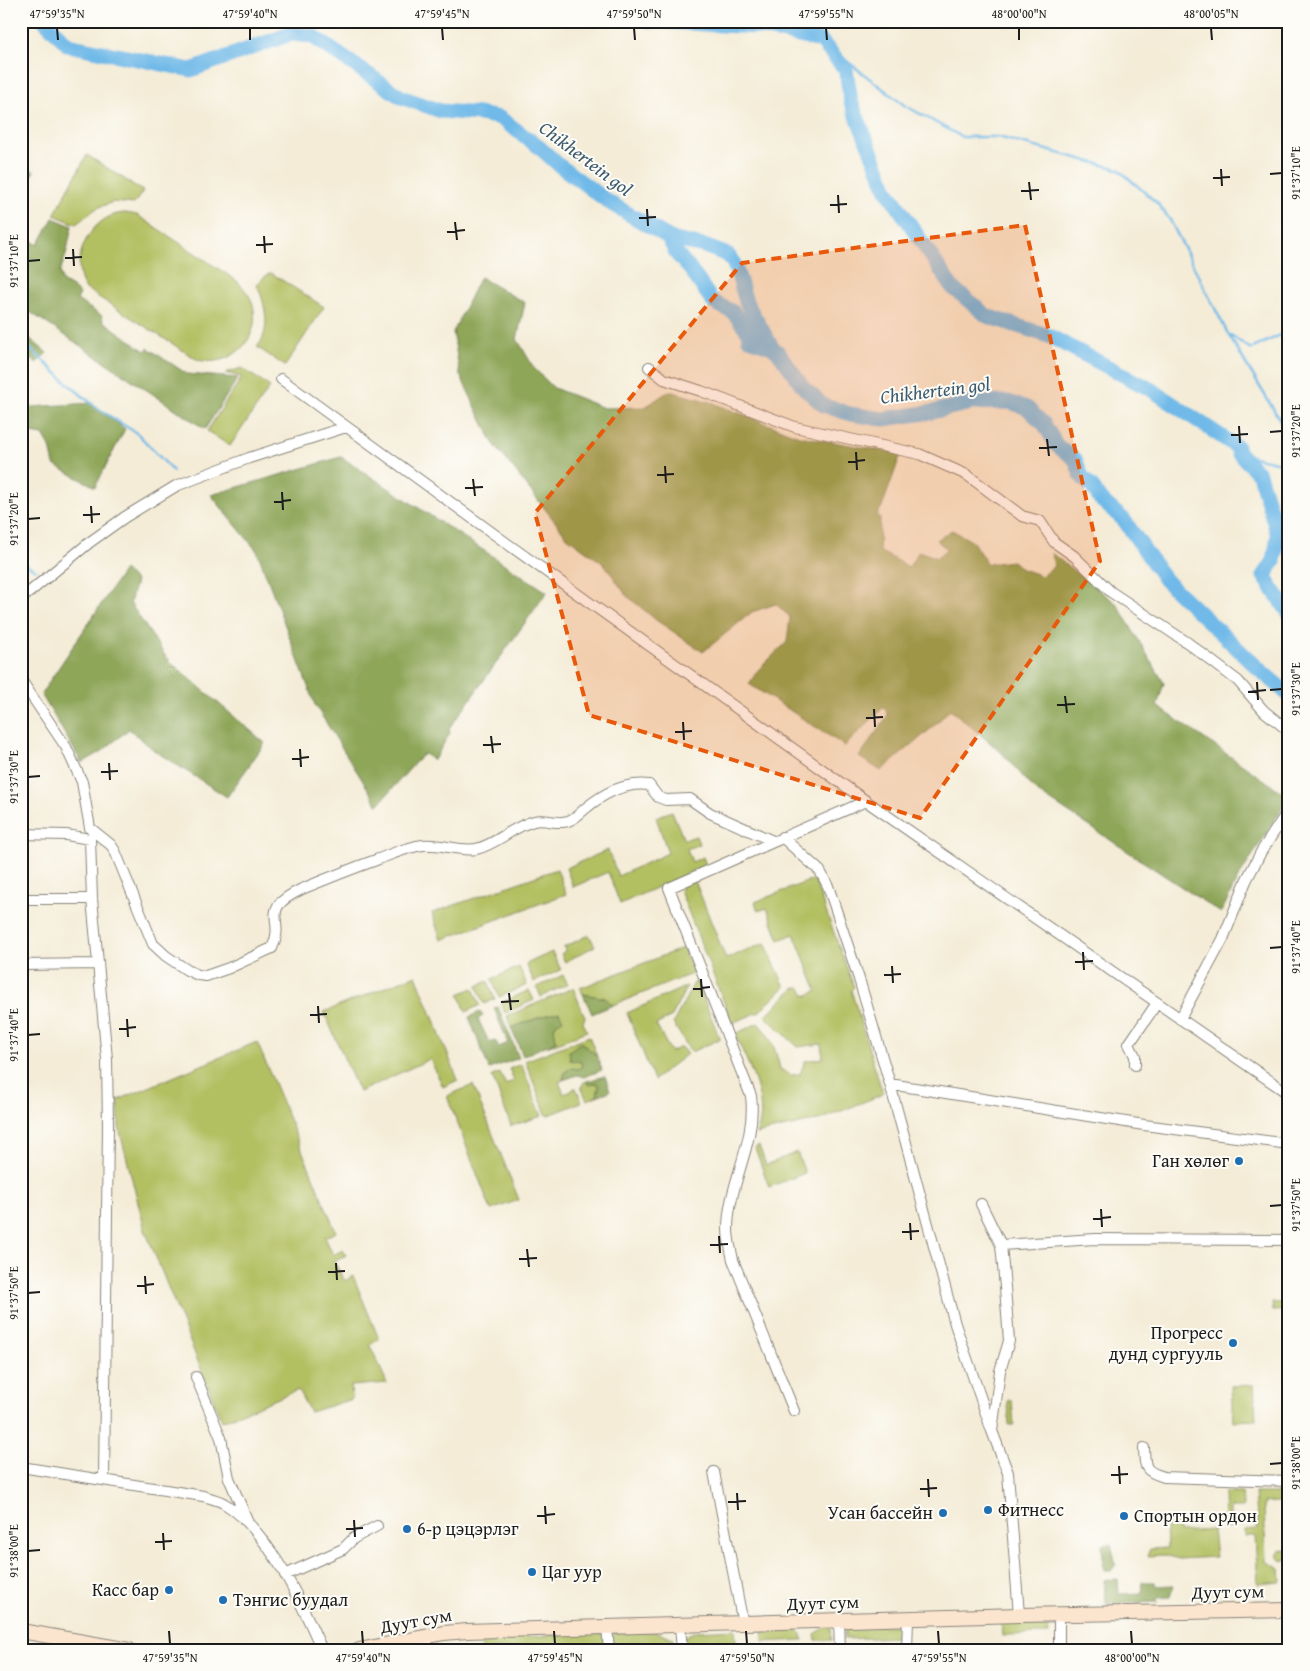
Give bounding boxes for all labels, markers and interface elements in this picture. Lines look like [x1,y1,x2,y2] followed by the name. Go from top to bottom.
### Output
[29,5,85,22] text: 47°59'35"N
[222,5,278,22] text: 47°59'40"N
[414,5,470,22] text: 47°59'45"N
[606,5,662,22] text: 47°59'50"N
[798,5,854,22] text: 47°59'55"N
[991,5,1047,22] text: 48°00'00"N
[1183,5,1239,22] text: 48°00'05"N
[534,114,639,203] water label: Chikhertein gol
[1287,146,1304,200] text: 91°37'10"E
[5,234,22,288] text: 91°37'10"E
[879,369,992,411] water label: Chikhertein gol
[1287,404,1304,458] text: 91°37'20"E
[5,492,22,546] text: 91°37'20"E
[1287,662,1304,716] text: 91°37'30"E
[5,750,22,804] text: 91°37'30"E
[1287,920,1304,974] text: 91°37'40"E
[5,1008,22,1062] text: 91°37'40"E
[1152,1147,1229,1174] place label: Ган хөлөг
[1233,1155,1245,1167] marker: Ган хөлөг
[1287,1178,1304,1232] text: 91°37'50"E
[5,1266,22,1320] text: 91°37'50"E
[1109,1319,1223,1367] place label: Прогресс дунд сургууль
[1227,1337,1239,1349] marker: Прогресс дунд сургууль
[1287,1436,1304,1490] text: 91°38'00"E
[998,1496,1064,1523] place label: Фитнесс
[828,1499,933,1526] place label: Усан бассейн
[1134,1502,1257,1529] place label: Спортын ордон
[982,1504,994,1516] marker: Фитнесс
[937,1507,949,1519] marker: Усан бассейн
[1118,1510,1130,1522] marker: Спортын ордон
[417,1515,519,1542] place label: 6-р цэцэрлэг
[401,1523,413,1535] marker: 6-р цэцэрлэг
[5,1524,22,1578] text: 91°38'00"E
[542,1558,602,1585] place label: Цаг уур
[526,1566,538,1578] marker: Цаг уур
[92,1576,159,1603] place label: Касс бар
[1191,1577,1265,1606] street label: Дуут сум
[163,1584,175,1596] marker: Касс бар
[233,1586,348,1613] place label: Тэнгис буудал
[785,1588,860,1617] street label: Дуут сум
[217,1594,229,1606] marker: Тэнгис буудал
[377,1601,454,1640] street label: Дуут сум
[142,1649,198,1666] text: 47°59'35"N
[335,1649,391,1666] text: 47°59'40"N
[527,1649,583,1666] text: 47°59'45"N
[719,1649,775,1666] text: 47°59'50"N
[911,1649,967,1666] text: 47°59'55"N
[1104,1649,1160,1666] text: 48°00'00"N

